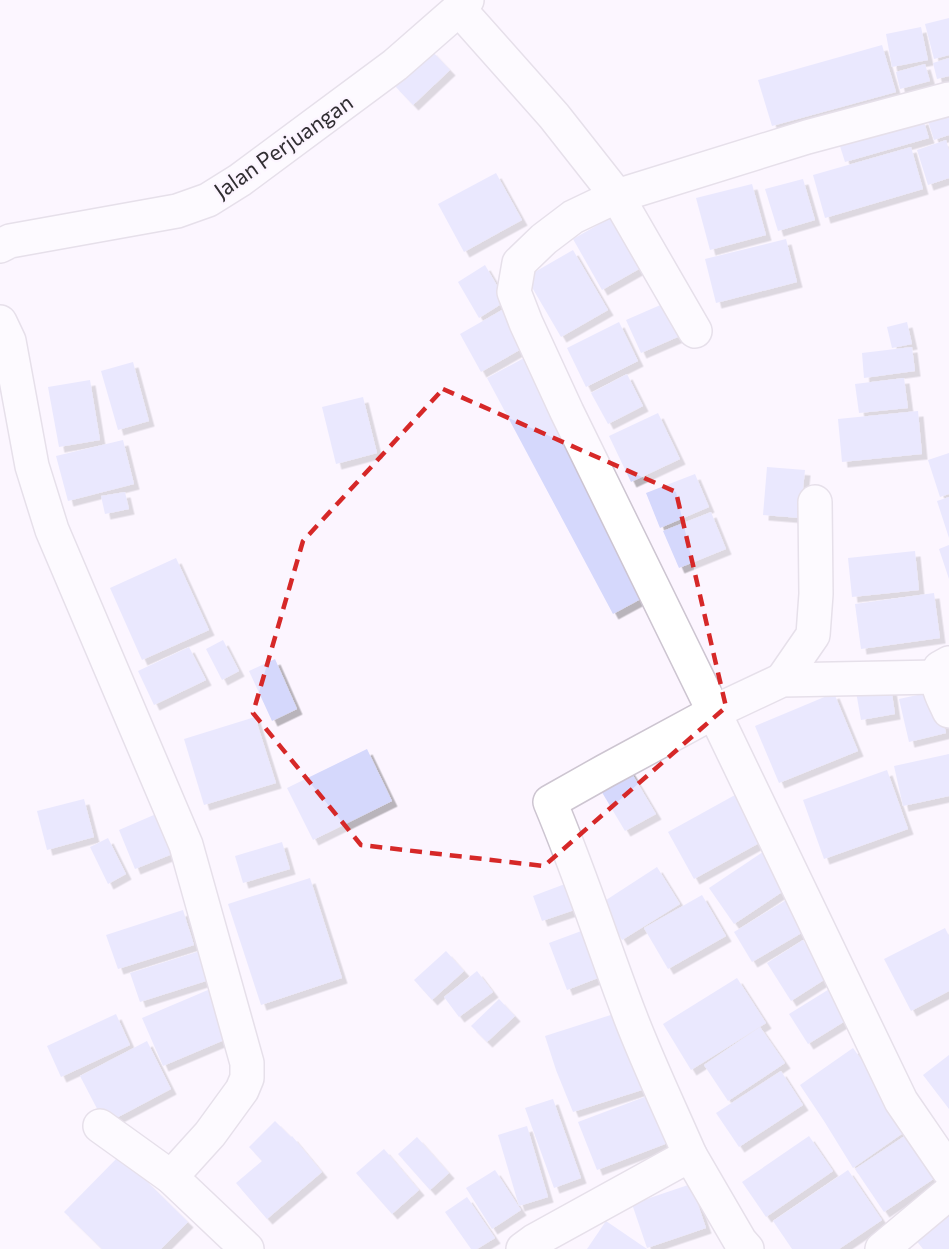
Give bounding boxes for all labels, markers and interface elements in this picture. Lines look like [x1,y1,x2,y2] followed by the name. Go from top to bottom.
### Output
[208,88,358,204] street label: Jalan Perjuangan

